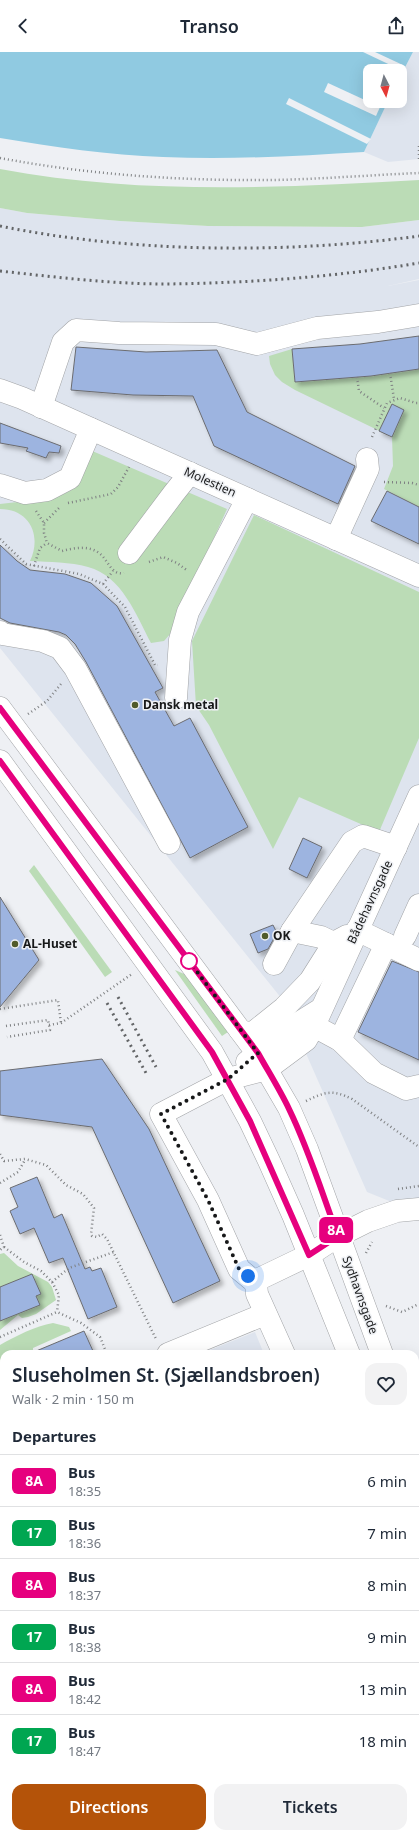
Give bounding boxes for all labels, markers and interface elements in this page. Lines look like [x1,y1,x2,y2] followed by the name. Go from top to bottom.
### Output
[180,14,239,38] text: Transo
[12,15,34,37] icon: back
[385,15,407,37] icon: share
[363,64,407,108] north arrow
[363,64,407,108] map controls
[181,463,239,501] street label: Molestien
[143,696,218,713] place label: Dansk metal
[130,700,140,710] marker: Dansk metal
[343,857,396,946] street label: Bådehavnsgade
[273,927,290,944] place label: OK
[260,931,270,941] marker: OK
[23,935,77,952] place label: AL-Huset
[10,939,20,949] marker: AL-Huset
[180,952,198,970] unlabelled marker
[318,1217,354,1243] line badge: 8A
[327,1220,345,1239] text: 8A
[338,1254,383,1336] street label: Sydhavnsgade
[238,1266,258,1286] your location
[12,1362,320,1388] text: Sluseholmen St. (Sjællandsbroen)
[365,1363,407,1405] button: heart
[12,1390,134,1408] text: Walk · 2 min · 150 m
[12,1426,96,1446] text: Departures
[68,1462,95,1482] text: Bus
[25,1471,43,1490] text: 8A
[367,1471,407,1491] text: 6 min
[68,1482,101,1500] text: 18:35
[68,1514,95,1534] text: Bus
[26,1523,42,1542] text: 17
[367,1523,407,1543] text: 7 min
[68,1534,101,1552] text: 18:36
[68,1566,95,1586] text: Bus
[25,1575,43,1594] text: 8A
[367,1575,407,1595] text: 8 min
[68,1586,101,1604] text: 18:37
[68,1618,95,1638] text: Bus
[26,1627,42,1646] text: 17
[367,1627,407,1647] text: 9 min
[68,1638,101,1656] text: 18:38
[68,1670,95,1690] text: Bus
[25,1679,43,1698] text: 8A
[359,1679,407,1699] text: 13 min
[68,1690,101,1708] text: 18:42
[68,1722,95,1742] text: Bus
[26,1731,42,1750] text: 17
[359,1731,407,1751] text: 18 min
[68,1742,101,1760] text: 18:47
[12,1784,206,1830] button: Directions
[214,1784,407,1830] button: Tickets

